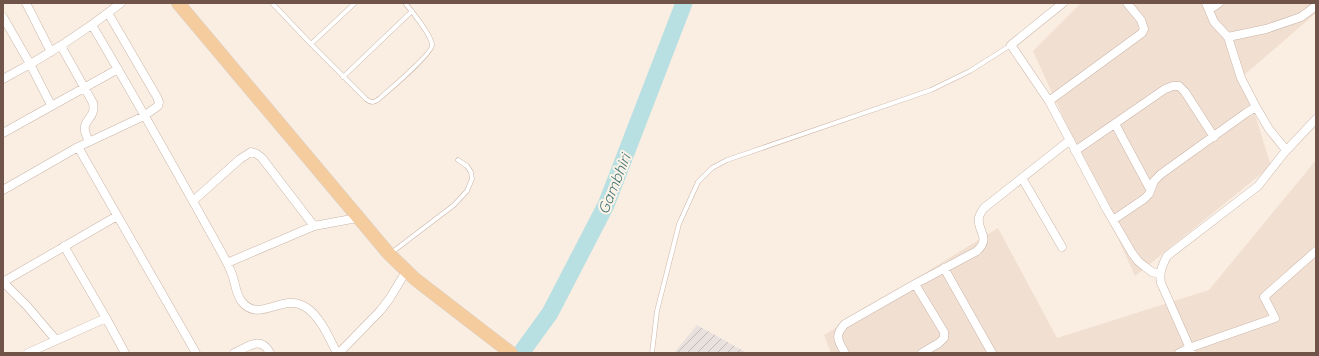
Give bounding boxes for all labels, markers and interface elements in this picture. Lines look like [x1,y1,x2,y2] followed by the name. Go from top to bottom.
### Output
[593,149,635,217] water label: Gambhiri

